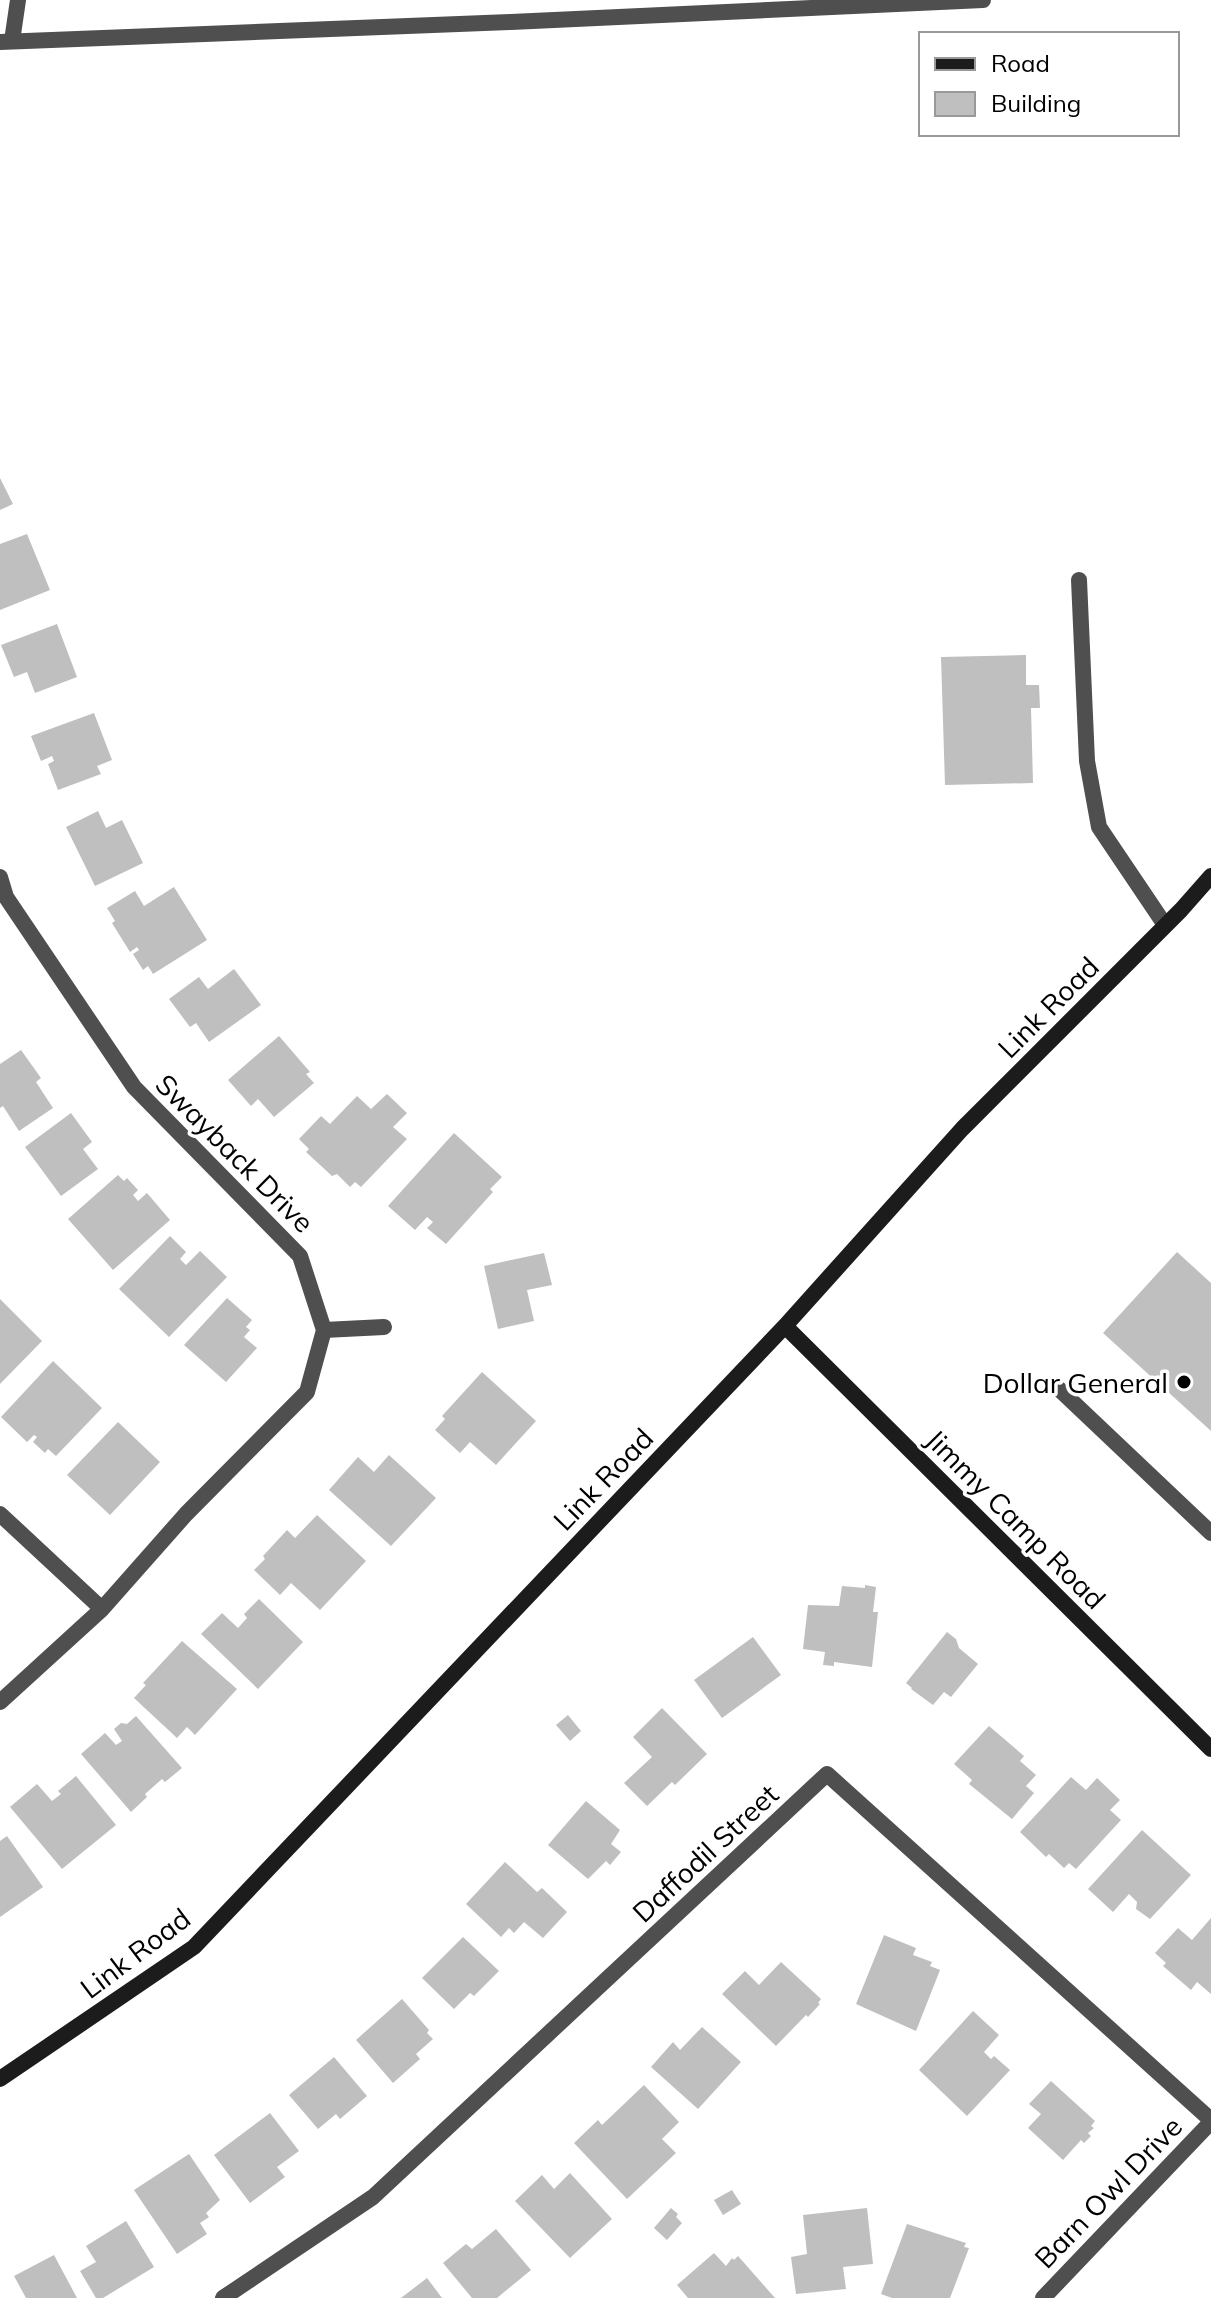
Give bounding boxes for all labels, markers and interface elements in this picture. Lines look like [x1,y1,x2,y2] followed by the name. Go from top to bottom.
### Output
[919,32,1179,136] legend
[991,48,1050,78] text: Road
[991,88,1081,118] text: Building
[990,949,1106,1065] street label: Link Road
[148,1066,322,1240] street label: Swayback Drive
[983,1365,1168,1400] place label: Dollar General
[1175,1373,1193,1391] marker: Dollar General
[546,1421,660,1537] street label: Link Road
[919,1422,1113,1616] street label: Jimmy Camp Road
[625,1776,785,1929] street label: Daffodil Street
[73,1900,197,2006] street label: Link Road
[1027,2109,1189,2275] street label: Barn Owl Drive

